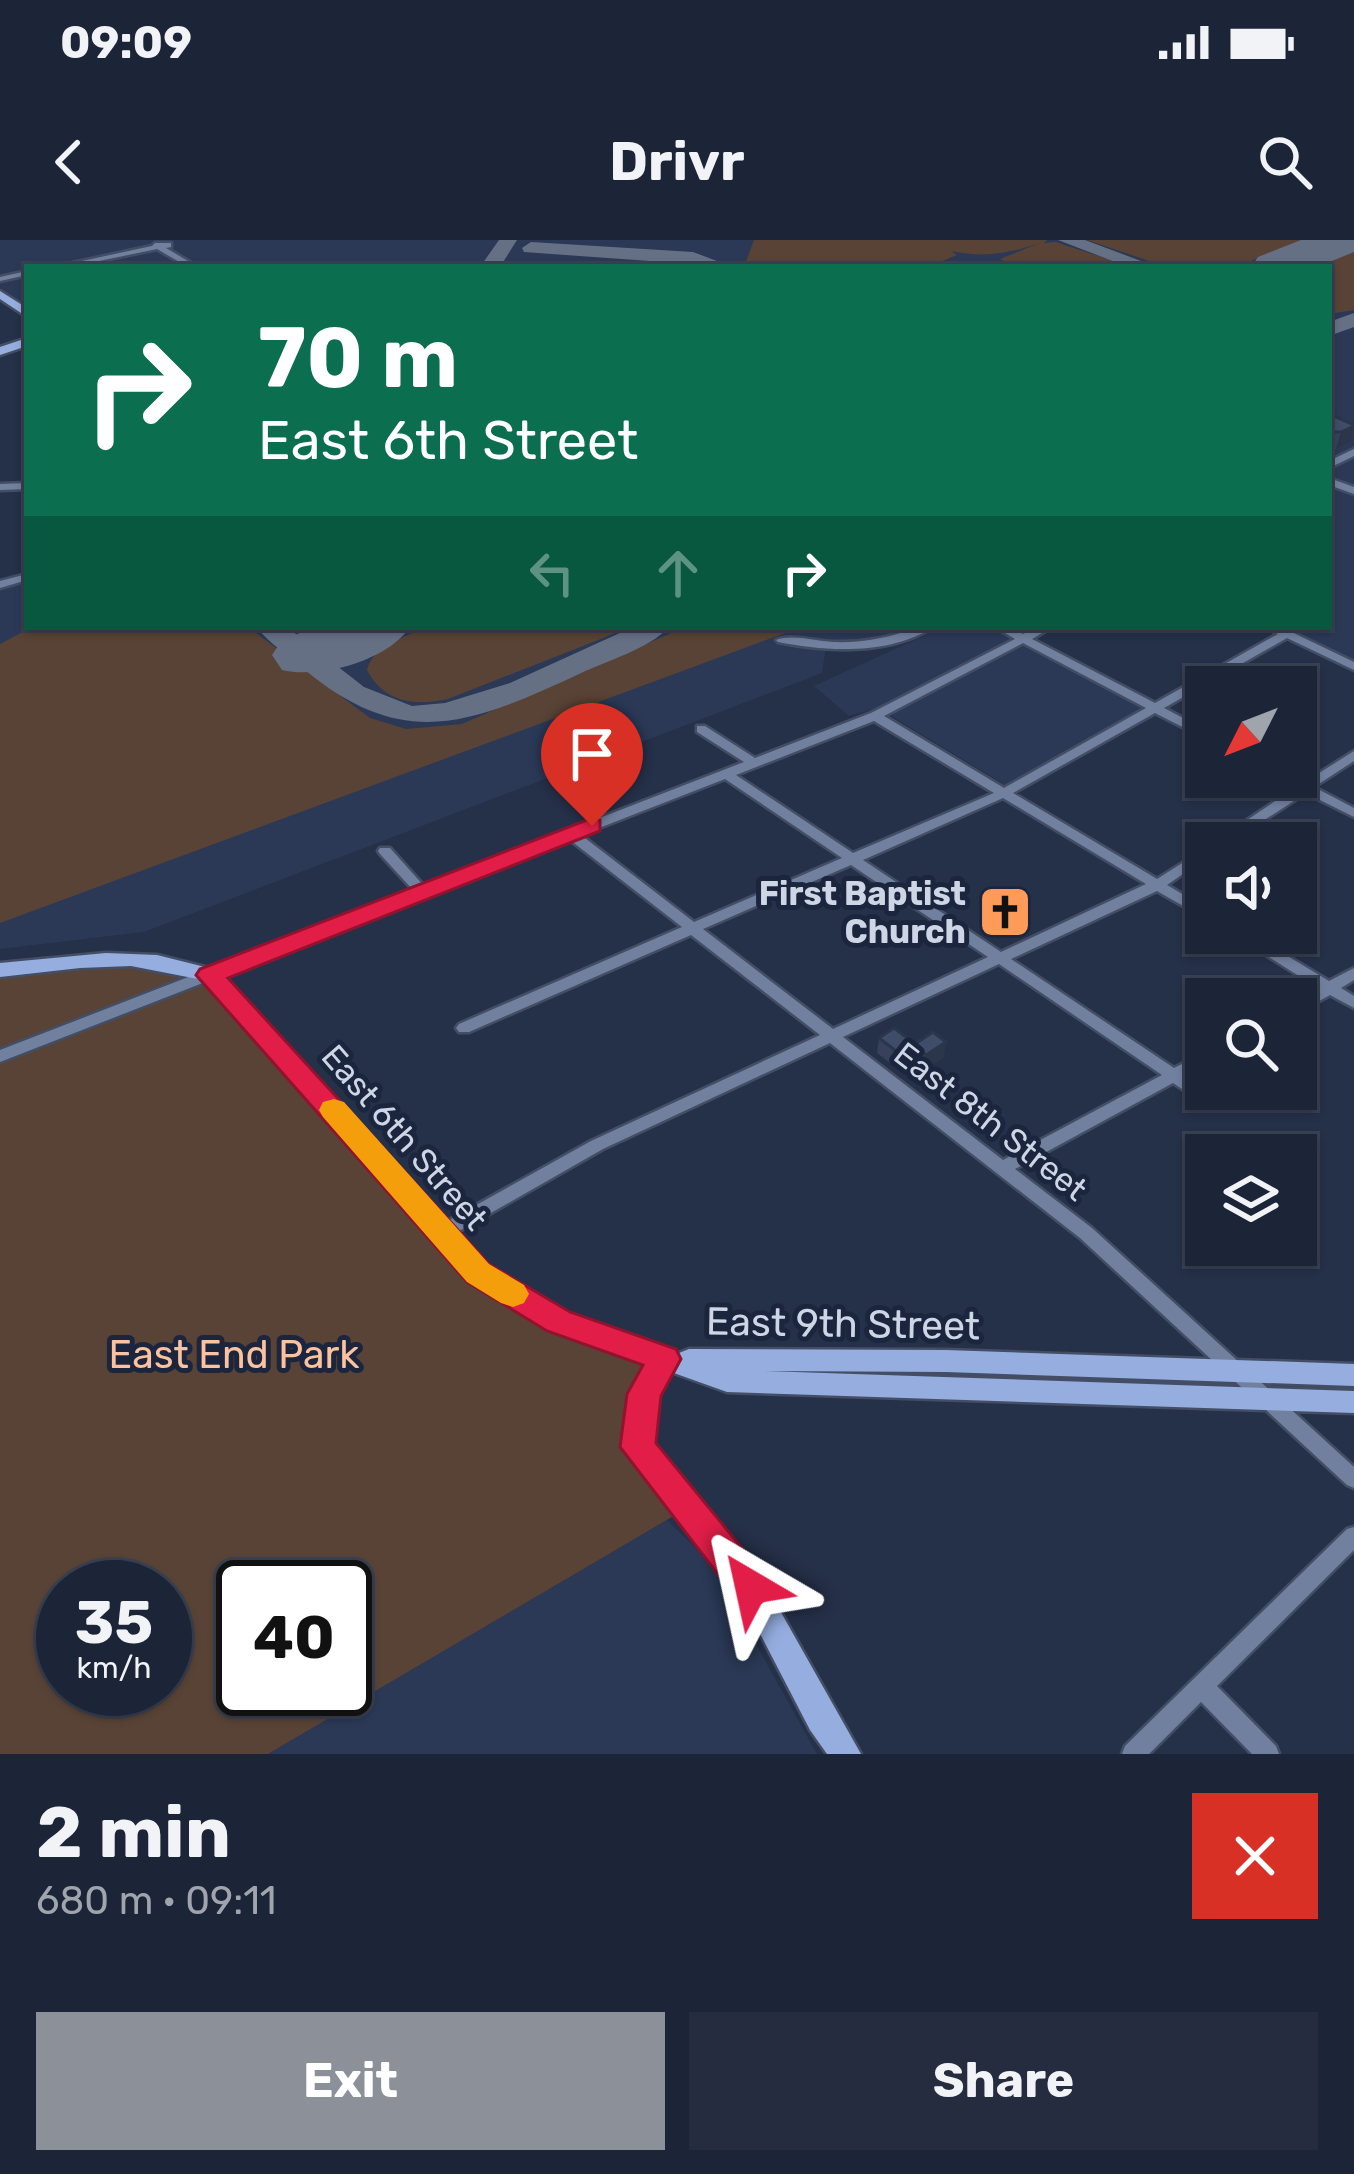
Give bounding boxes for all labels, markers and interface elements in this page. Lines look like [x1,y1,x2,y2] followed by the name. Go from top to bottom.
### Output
[60,16,192,69] text: 09:09
[36,129,102,195] icon: back
[1252,129,1318,195] icon: search
[609,130,745,194] text: Drivr
[258,308,458,408] text: 70 m
[60,312,216,468] icon: right
[258,409,638,473] text: East 6th Street
[519,540,585,606] icon: left
[645,540,711,606] icon: ahead
[771,540,837,606] icon: right
[1185,666,1317,798] north arrow
[1185,666,1317,1266] map controls
[541,703,643,826] pin
[559,721,625,787] icon: arrive
[1185,822,1317,954] button: sound
[759,874,966,951] place label: First Baptist Church
[977,884,1033,940] church icon: First Baptist Church
[1185,978,1317,1110] button: search
[887,1034,1095,1209] street label: East 8th Street
[314,1037,496,1238] street label: East 6th Street
[1185,1134,1317,1266] button: layers
[705,1299,980,1349] street label: East 9th Street
[109,1332,360,1378] park label: East End Park
[688,1524,814,1650] position arrow
[216,1560,372,1716] speed limit sign: 40
[75,1587,153,1658] text: 35
[77,1650,151,1686] text: km/h
[36,1790,231,1875] text: 2 min
[1192,1793,1318,1919] button: close
[36,1878,277,1924] text: 680 m · 09:11
[36,2012,665,2150] button: Exit
[689,2012,1318,2150] button: Share

